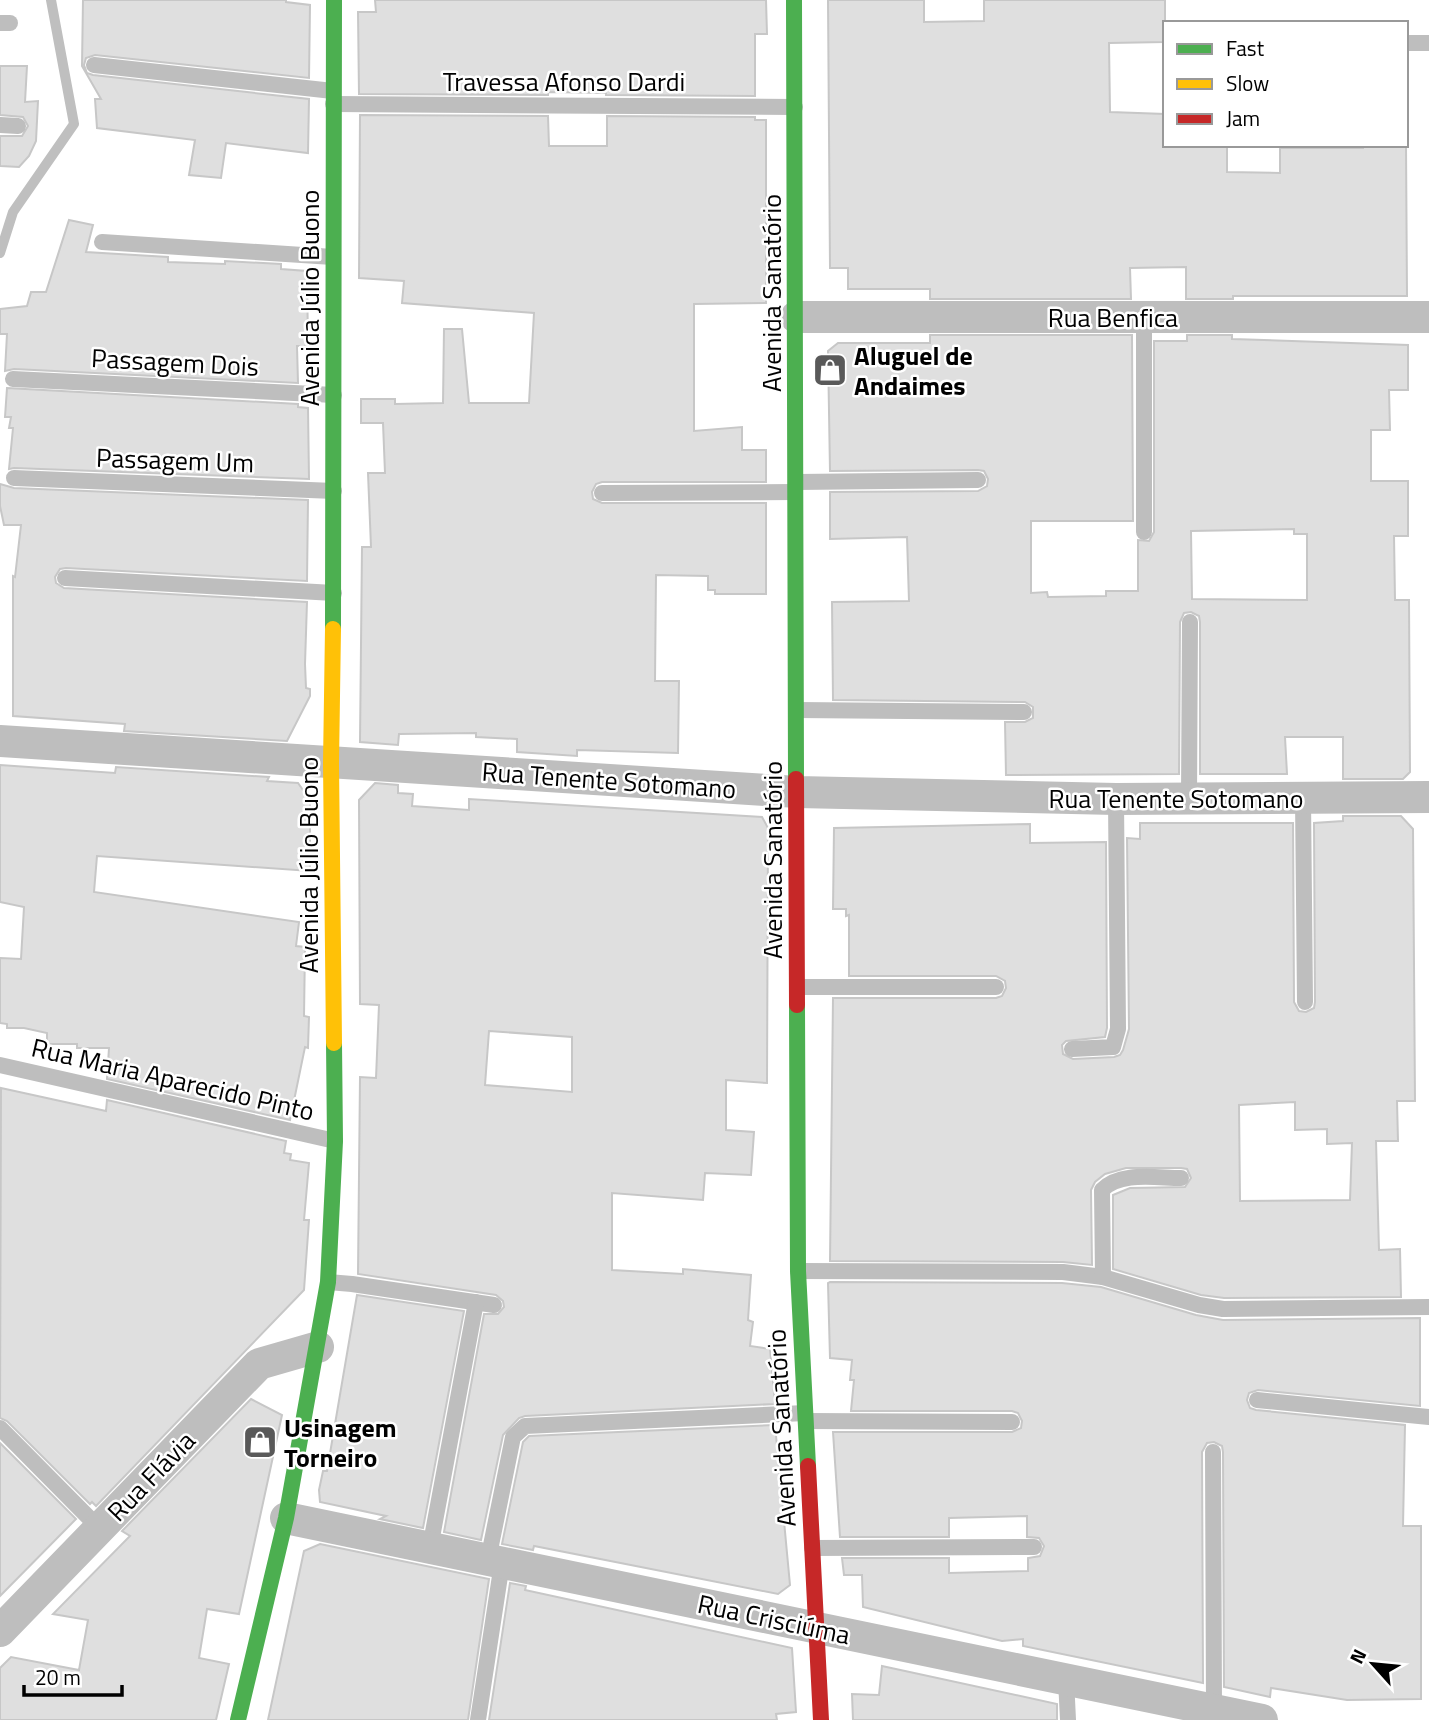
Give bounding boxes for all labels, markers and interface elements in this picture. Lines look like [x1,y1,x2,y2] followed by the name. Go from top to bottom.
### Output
[1163,21,1408,147] legend
[1226,32,1265,64] text: Fast
[443,62,685,101] street label: Travessa Afonso Dardi
[1226,67,1269,99] text: Slow
[1226,102,1260,134] text: Jam
[290,190,329,406] street label: Avenida Júlio Buono
[752,194,791,392] street label: Avenida Sanatório
[1048,298,1178,337] street label: Rua Benfica
[854,336,973,405] place label: Aluguel de Andaimes
[90,338,260,386] street label: Passagem Dois
[811,351,849,389] shop icon: Aluguel de Andaimes
[95,438,255,482] street label: Passagem Um
[480,752,738,808] street label: Rua Tenente Sotomano
[289,757,328,973] street label: Avenida Júlio Buono
[753,761,792,959] street label: Avenida Sanatório
[1049,779,1303,818] street label: Rua Tenente Sotomano
[28,1027,318,1131] street label: Rua Maria Aparecido Pinto
[756,1328,806,1528] street label: Avenida Sanatório
[284,1408,396,1477] place label: Usinagem Torneiro
[98,1422,204,1530] street label: Rua Flávia
[241,1423,279,1461] shop icon: Usinagem Torneiro
[694,1584,854,1654] street label: Rua Crisciúma
[1338,1629,1408,1699] north arrow
[1341,1644,1373,1669] text: N
[24,1654,122,1698] scale bar
[35,1661,81,1693] text: 20 m

